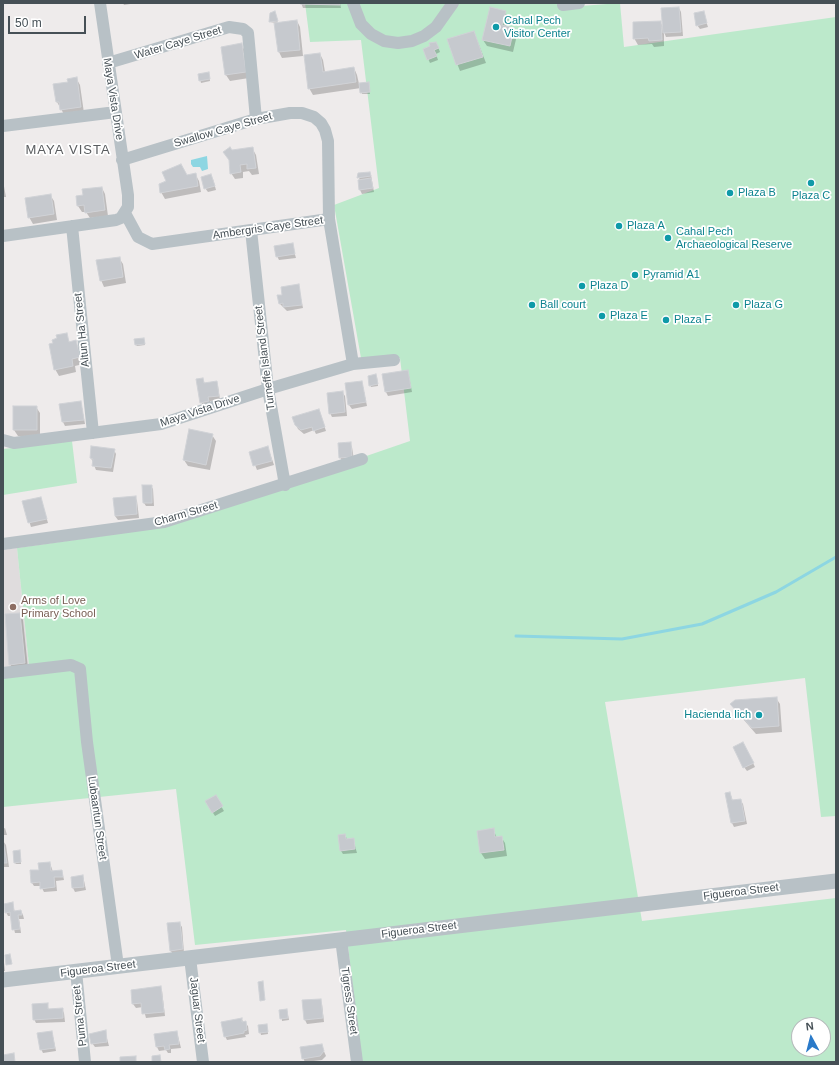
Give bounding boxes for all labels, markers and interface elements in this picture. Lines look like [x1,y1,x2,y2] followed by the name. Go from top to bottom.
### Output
[10,8,88,34] scale bar
[504,14,570,40] place label: Cahal Pech Visitor Center
[15,16,42,30] text: 50 m
[491,22,501,32] marker: Cahal Pech Visitor Center
[133,24,223,62] street label: Water Caye Street
[100,57,126,141] street label: Maya Vista Drive
[172,110,274,150] street label: Swallow Caye Street
[25,142,111,158] district label: MAYA VISTA
[806,178,816,188] marker: Plaza C
[738,186,776,200] place label: Plaza B
[725,188,735,198] marker: Plaza B
[792,189,830,203] place label: Plaza C
[212,214,324,242] street label: Ambergris Caye Street
[627,219,665,233] place label: Plaza A
[614,221,624,231] marker: Plaza A
[676,225,792,251] place label: Cahal Pech Archaeological Reserve
[663,233,673,243] marker: Cahal Pech Archaeological Reserve
[643,268,700,282] place label: Pyramid A1
[630,270,640,280] marker: Pyramid A1
[590,279,629,293] place label: Plaza D
[577,281,587,291] marker: Plaza D
[72,292,92,368] street label: Altun Ha Street
[540,298,586,312] place label: Ball court
[744,298,783,312] place label: Plaza G
[527,300,537,310] marker: Ball court
[731,300,741,310] marker: Plaza G
[252,305,278,411] street label: Turneffe Island Street
[610,309,648,323] place label: Plaza E
[597,311,607,321] marker: Plaza E
[674,313,711,327] place label: Plaza F
[661,315,671,325] marker: Plaza F
[159,392,241,430] street label: Maya Vista Drive
[153,499,219,529] street label: Charm Street
[21,594,96,620] place label: Arms of Love Primary School
[8,602,18,612] marker: Arms of Love Primary School
[684,708,751,722] place label: Hacienda Iich
[754,710,764,720] marker: Hacienda Iich
[85,775,109,861] street label: Lubaantun Street
[703,881,779,903] street label: Figueroa Street
[381,919,457,941] street label: Figueroa Street
[60,958,136,980] street label: Figueroa Street
[338,966,360,1036] street label: Tigress Street
[186,976,208,1044] street label: Jaguar Street
[70,985,90,1047] street label: Puma Street
[791,1017,831,1057] north arrow
[805,1020,814,1033] text: N

